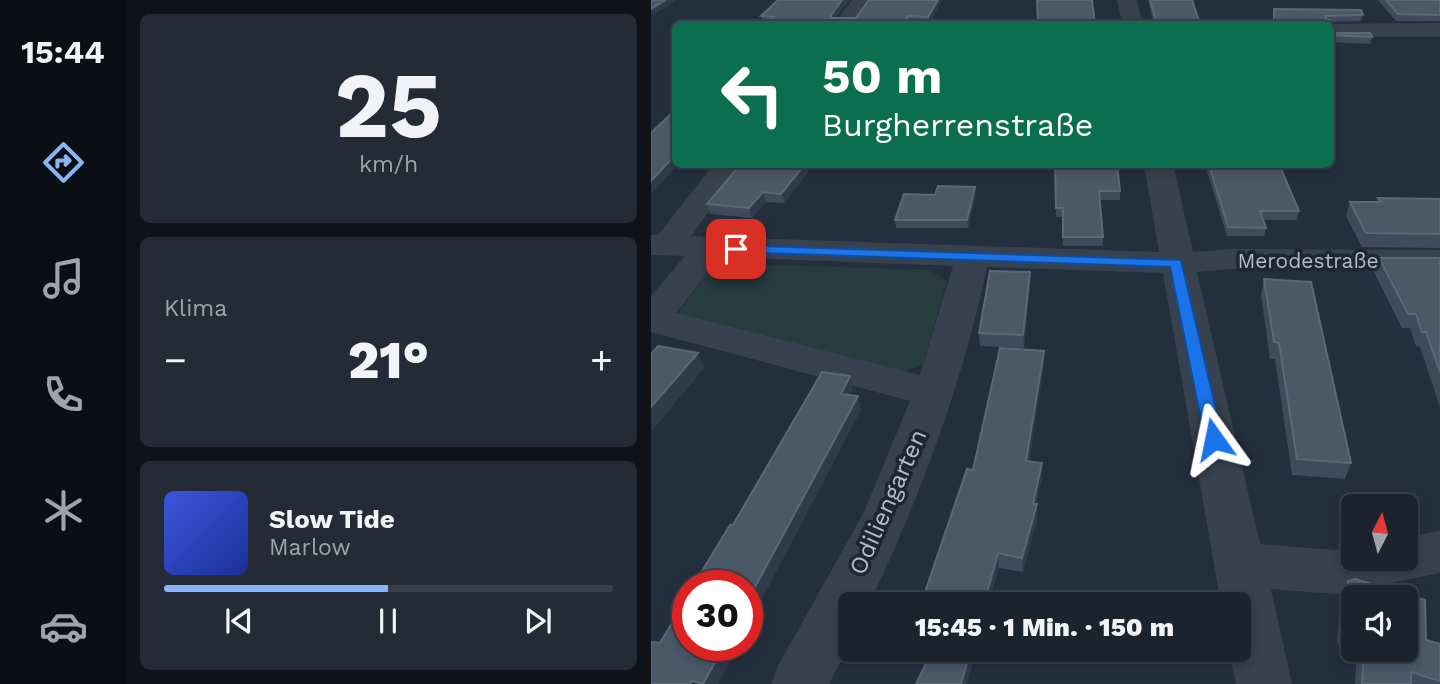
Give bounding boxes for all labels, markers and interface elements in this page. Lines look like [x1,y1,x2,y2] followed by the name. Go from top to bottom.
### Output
[21,33,105,71] text: 15:44
[822,47,942,105] text: 50 m
[707,49,798,140] icon: left
[335,52,442,159] text: 25
[822,106,1093,144] text: Burgherrenstraße
[39,138,88,187] icon: directions
[359,151,418,178] text: km/h
[706,219,766,279] pin
[717,230,755,268] icon: arrive
[1237,248,1379,273] street label: Merodestraße
[39,254,88,303] icon: music
[164,295,227,322] text: Klima
[348,330,429,391] text: 21°
[164,338,187,382] text: −
[590,338,613,382] text: +
[39,370,88,419] icon: phone
[1177,402,1251,476] position arrow
[843,425,933,579] street label: Odiliengarten
[39,486,88,535] icon: climate
[1341,494,1417,570] north arrow
[1341,494,1418,662] map controls
[269,504,395,534] text: Slow Tide
[269,534,351,561] text: Marlow
[672,570,763,661] speed limit sign: 30
[1341,585,1418,662] button: sound
[39,602,88,651] icon: car
[220,602,258,640] icon: previous
[369,602,407,640] icon: pause
[519,602,557,640] icon: next
[915,612,1174,642] text: 15:45 · 1 Min. · 150 m

